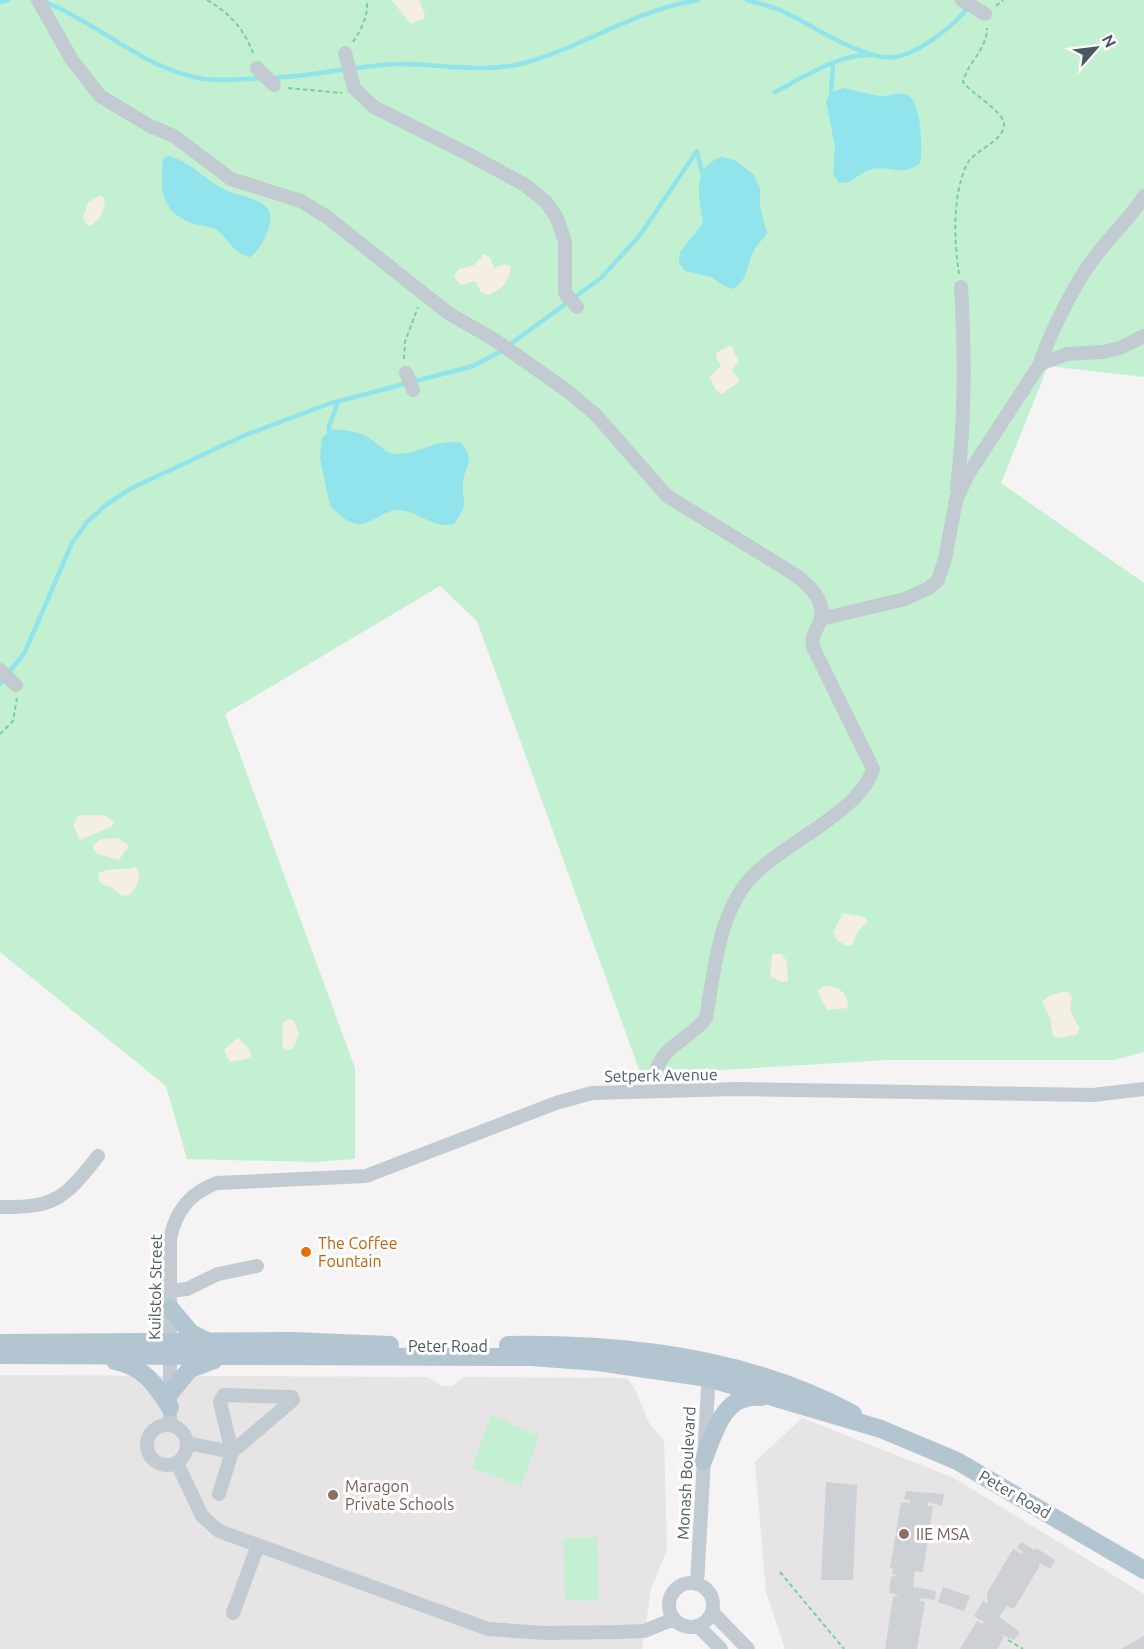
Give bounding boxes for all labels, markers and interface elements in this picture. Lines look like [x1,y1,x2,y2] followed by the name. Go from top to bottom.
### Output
[1066,18,1126,78] north arrow
[1098,31,1120,50] text: N
[604,1065,718,1085] street label: Setperk Avenue
[145,1233,165,1340] street label: Kuilstok Street
[318,1234,398,1270] place label: The Coffee Fountain
[299,1245,313,1259] marker: The Coffee Fountain
[408,1337,488,1355] street label: Peter Road
[674,1406,698,1540] street label: Monash Boulevard
[976,1466,1054,1522] street label: Peter Road
[345,1477,454,1513] place label: Maragon Private Schools
[326,1488,340,1502] marker: Maragon Private Schools
[916,1525,970,1543] place label: IIE MSA
[897,1527,911,1541] marker: IIE MSA

